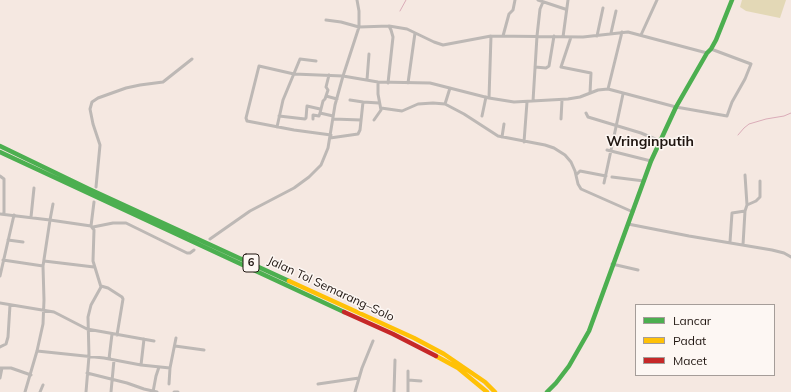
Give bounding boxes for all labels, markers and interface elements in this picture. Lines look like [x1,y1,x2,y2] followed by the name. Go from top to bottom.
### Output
[606,134,694,150] district label: Wringinputih
[265,253,397,325] street label: Jalan Tol Semarang–Solo
[243,254,259,272] road number: 6
[635,304,775,376] legend
[673,313,711,328] text: Lancar
[673,333,706,348] text: Padat
[673,353,707,368] text: Macet

